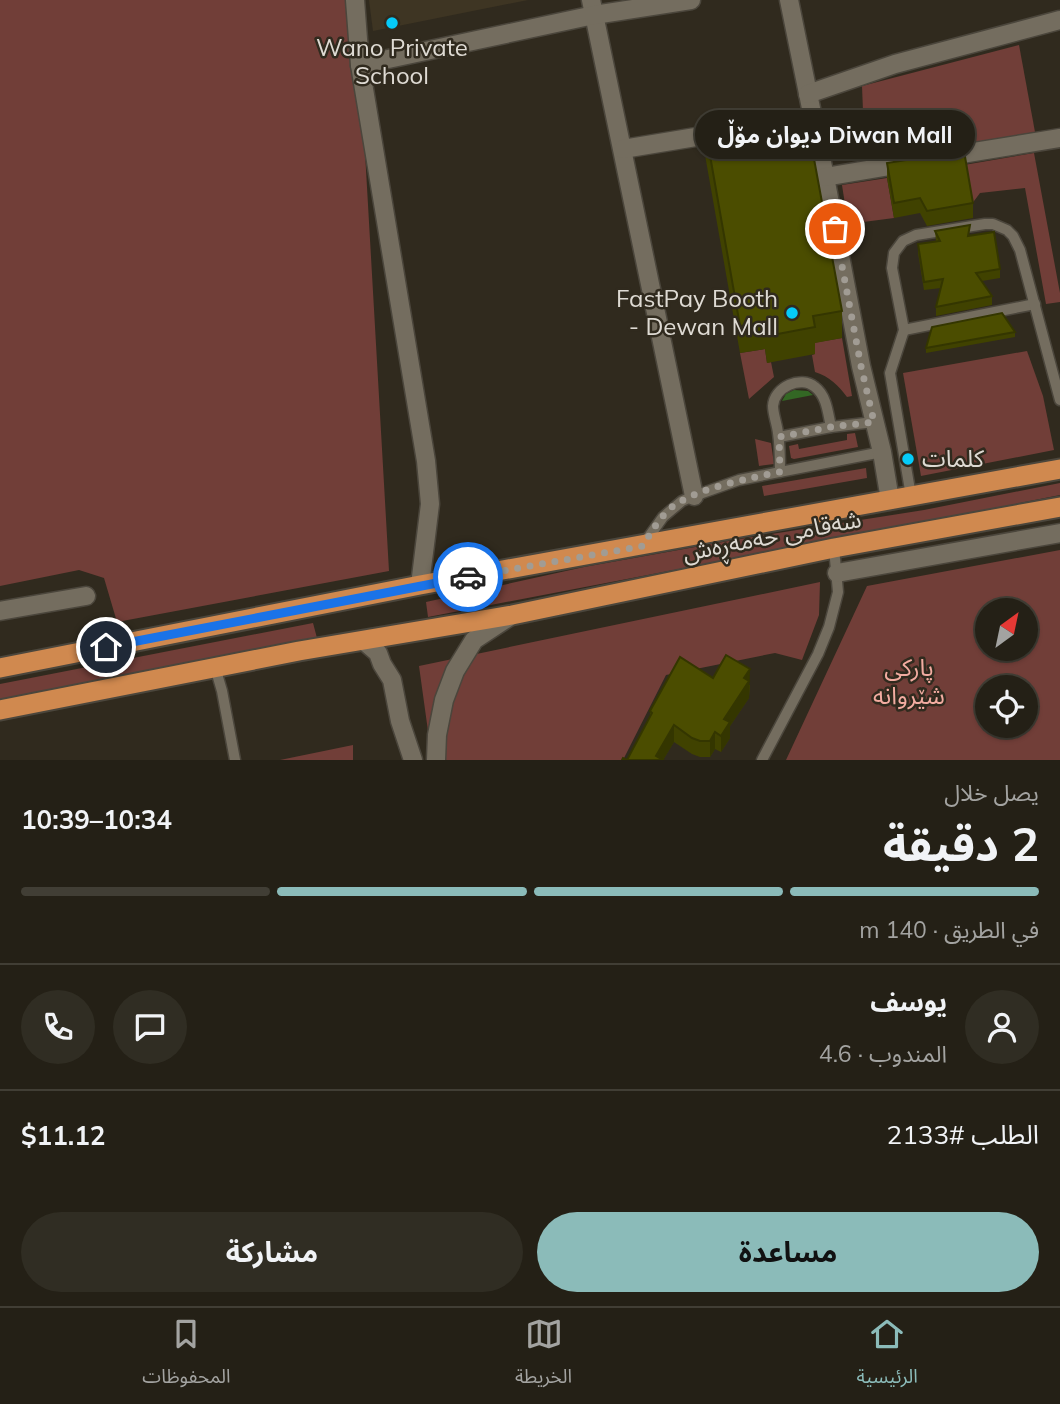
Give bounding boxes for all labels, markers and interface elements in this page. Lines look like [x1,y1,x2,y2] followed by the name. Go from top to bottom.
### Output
[384,15,400,31] marker: Wano Private School
[316,32,468,90] place label: Wano Private School
[695,110,975,159] callout: Diwan Mall دیوان مۆڵ
[718,120,952,149] text: Diwan Mall دیوان مۆڵ
[805,199,865,259] pin
[816,210,854,248] icon: bag
[616,283,778,341] place label: FastPay Booth - Dewan Mall
[784,305,800,321] marker: FastPay Booth - Dewan Mall
[922,443,985,473] place label: كلمات
[900,451,916,467] marker: كلمات
[680,503,865,573] street label: شەقامی حەمەڕەش
[433,542,503,612] courier
[449,558,487,596] icon: car
[975,598,1038,662] north arrow
[975,598,1038,738] map controls
[76,617,136,677] pin
[87,628,125,666] icon: home
[873,652,945,710] park label: پارکی شێروانە
[975,675,1038,738] button: locate
[944,778,1039,807] text: يصل خلال
[21,803,172,836] text: 10:34–10:39
[883,815,1039,873] text: 2 دقيقة
[859,915,1039,944] text: في الطريق · 140 m
[870,985,947,1018] text: يوسف
[21,990,95,1064] button: phone
[113,990,187,1064] button: chat
[965,990,1039,1064] button: person
[819,1039,947,1068] text: المندوب · 4.6
[887,1118,1039,1151] text: الطلب #2133
[21,1119,105,1152] text: $11.12
[21,1212,523,1292] button: مشاركة
[537,1212,1039,1292] button: مساعدة
[142,1315,230,1397] tab: المحفوظات
[515,1315,572,1397] tab: الخريطة
[857,1315,918,1397] tab: الرئيسية

